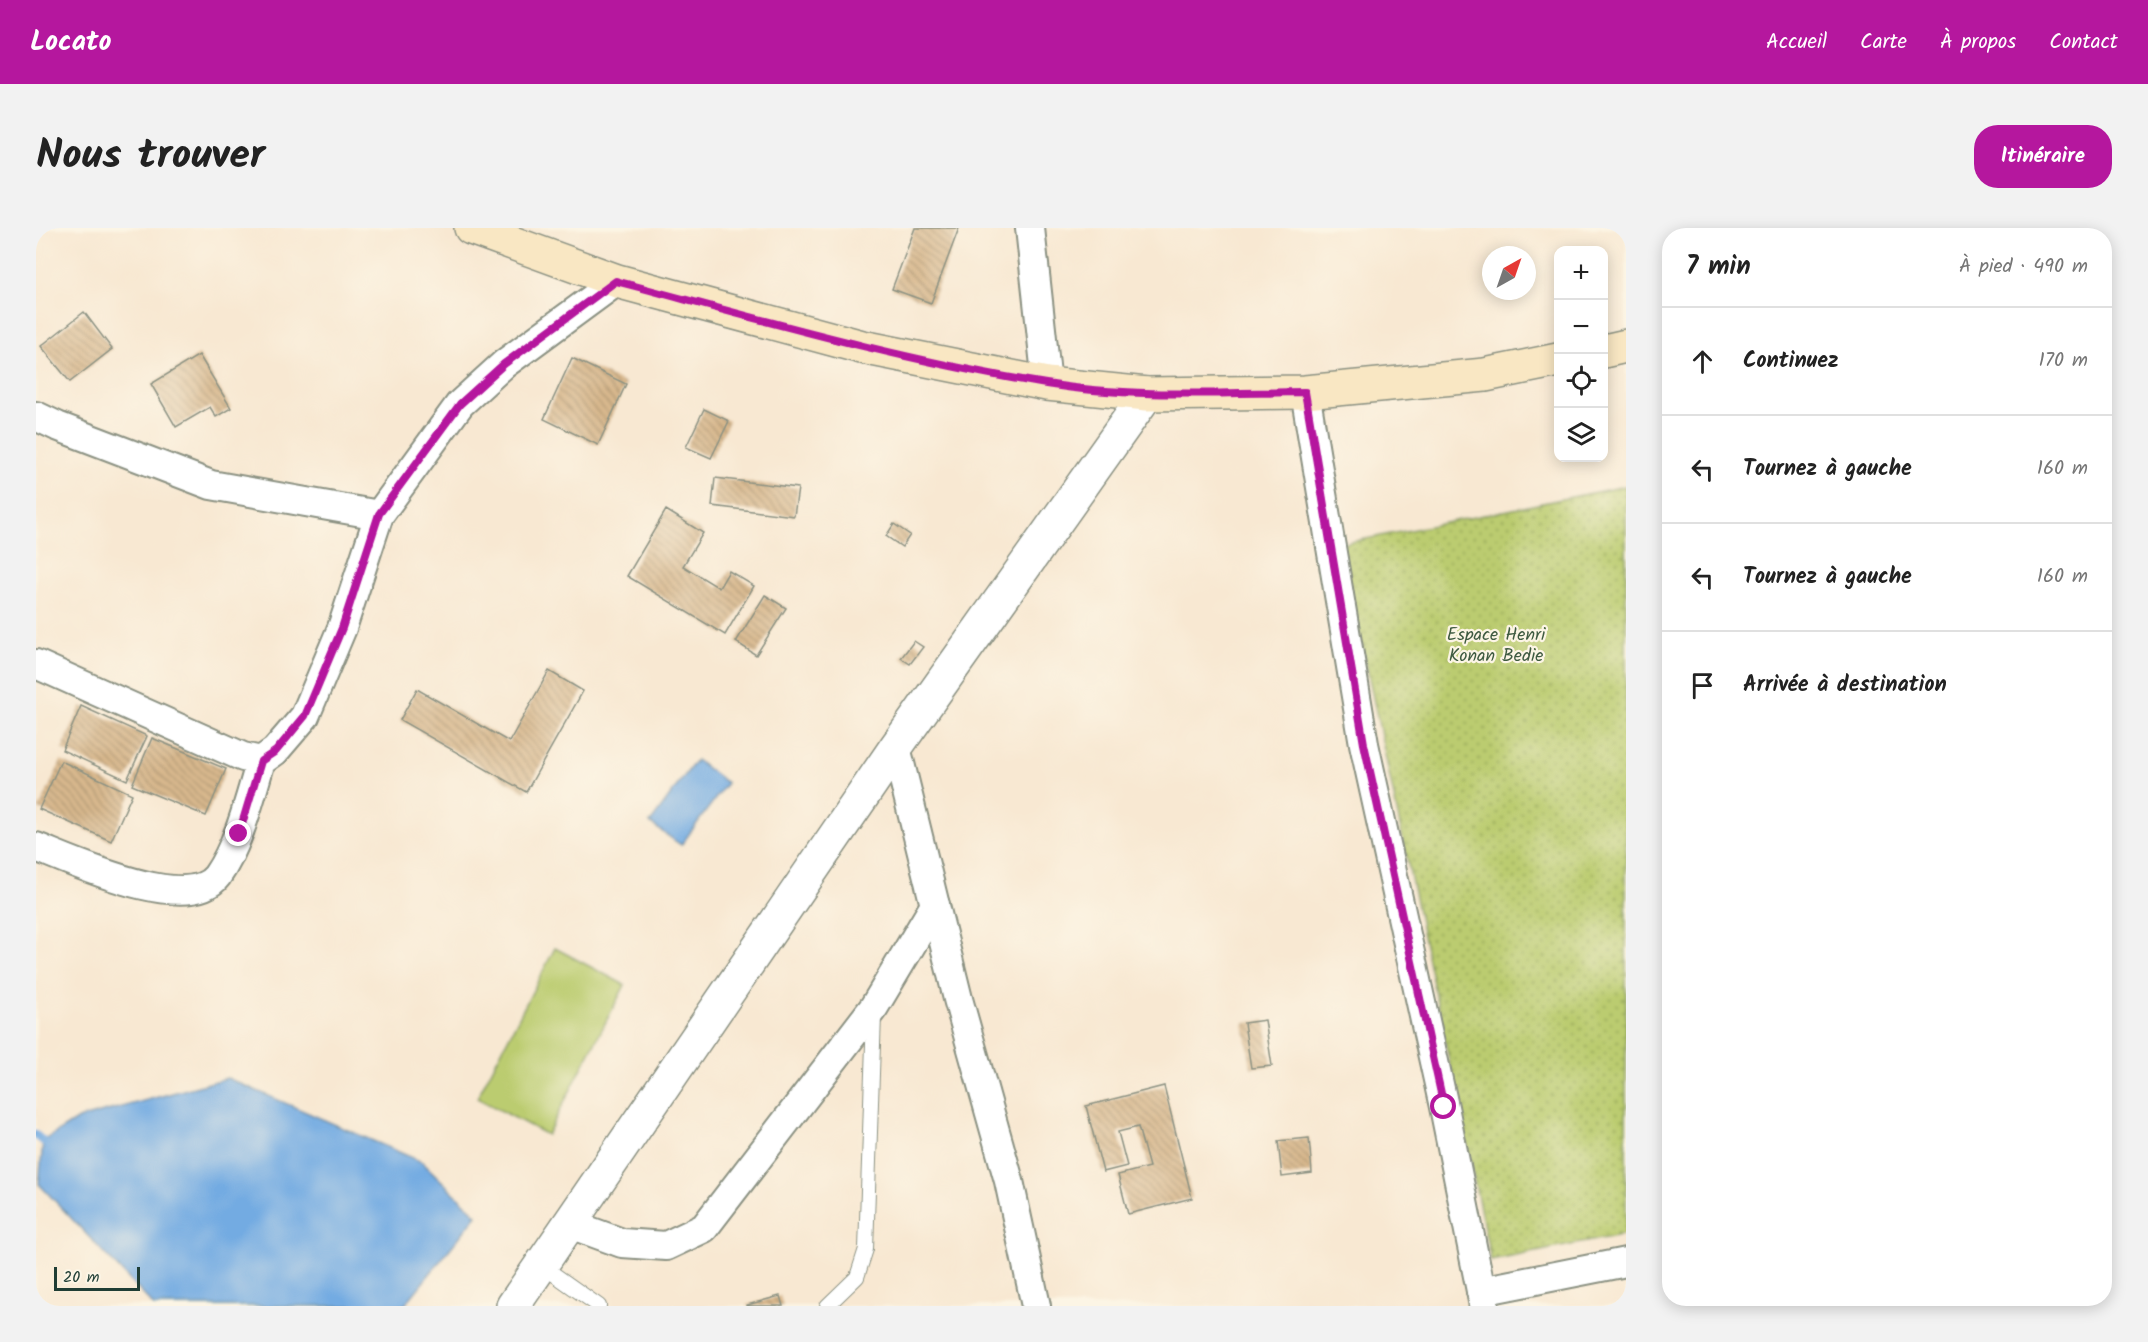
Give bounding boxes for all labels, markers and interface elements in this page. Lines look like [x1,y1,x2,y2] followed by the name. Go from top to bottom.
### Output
[30,20,111,65] text: Locato
[1766,26,1827,59] text: Accueil
[1860,26,1907,59] text: Carte
[1940,26,2016,59] text: À propos
[2049,26,2118,59] text: Contact
[36,123,265,190] text: Nous trouver
[1974,125,2112,188] button: Itinéraire
[1482,246,1536,300] north arrow
[1554,246,1608,462] map controls
[1554,246,1608,300] button: +
[1686,246,1751,288] text: 7 min
[1959,251,2088,283] text: À pied · 490 m
[1554,300,1608,354] button: −
[1743,344,1839,379] text: Continuez
[1686,345,1719,378] icon: ahead
[2039,345,2088,377] text: 170 m
[1554,354,1608,408] button: locate
[1554,408,1608,462] button: layers
[1743,452,1912,487] text: Tournez à gauche
[1686,453,1719,486] icon: left
[2037,453,2088,485] text: 160 m
[1743,560,1912,595] text: Tournez à gauche
[1686,561,1719,594] icon: left
[2037,561,2088,593] text: 160 m
[1447,621,1546,671] park label: Espace Henri Konan Bedie
[1743,668,1947,703] text: Arrivée à destination
[1686,669,1719,702] icon: arrive
[225,820,251,846] route end
[1430,1093,1456,1119] route start
[54,1264,140,1292] scale bar
[63,1265,99,1290] text: 20 m

